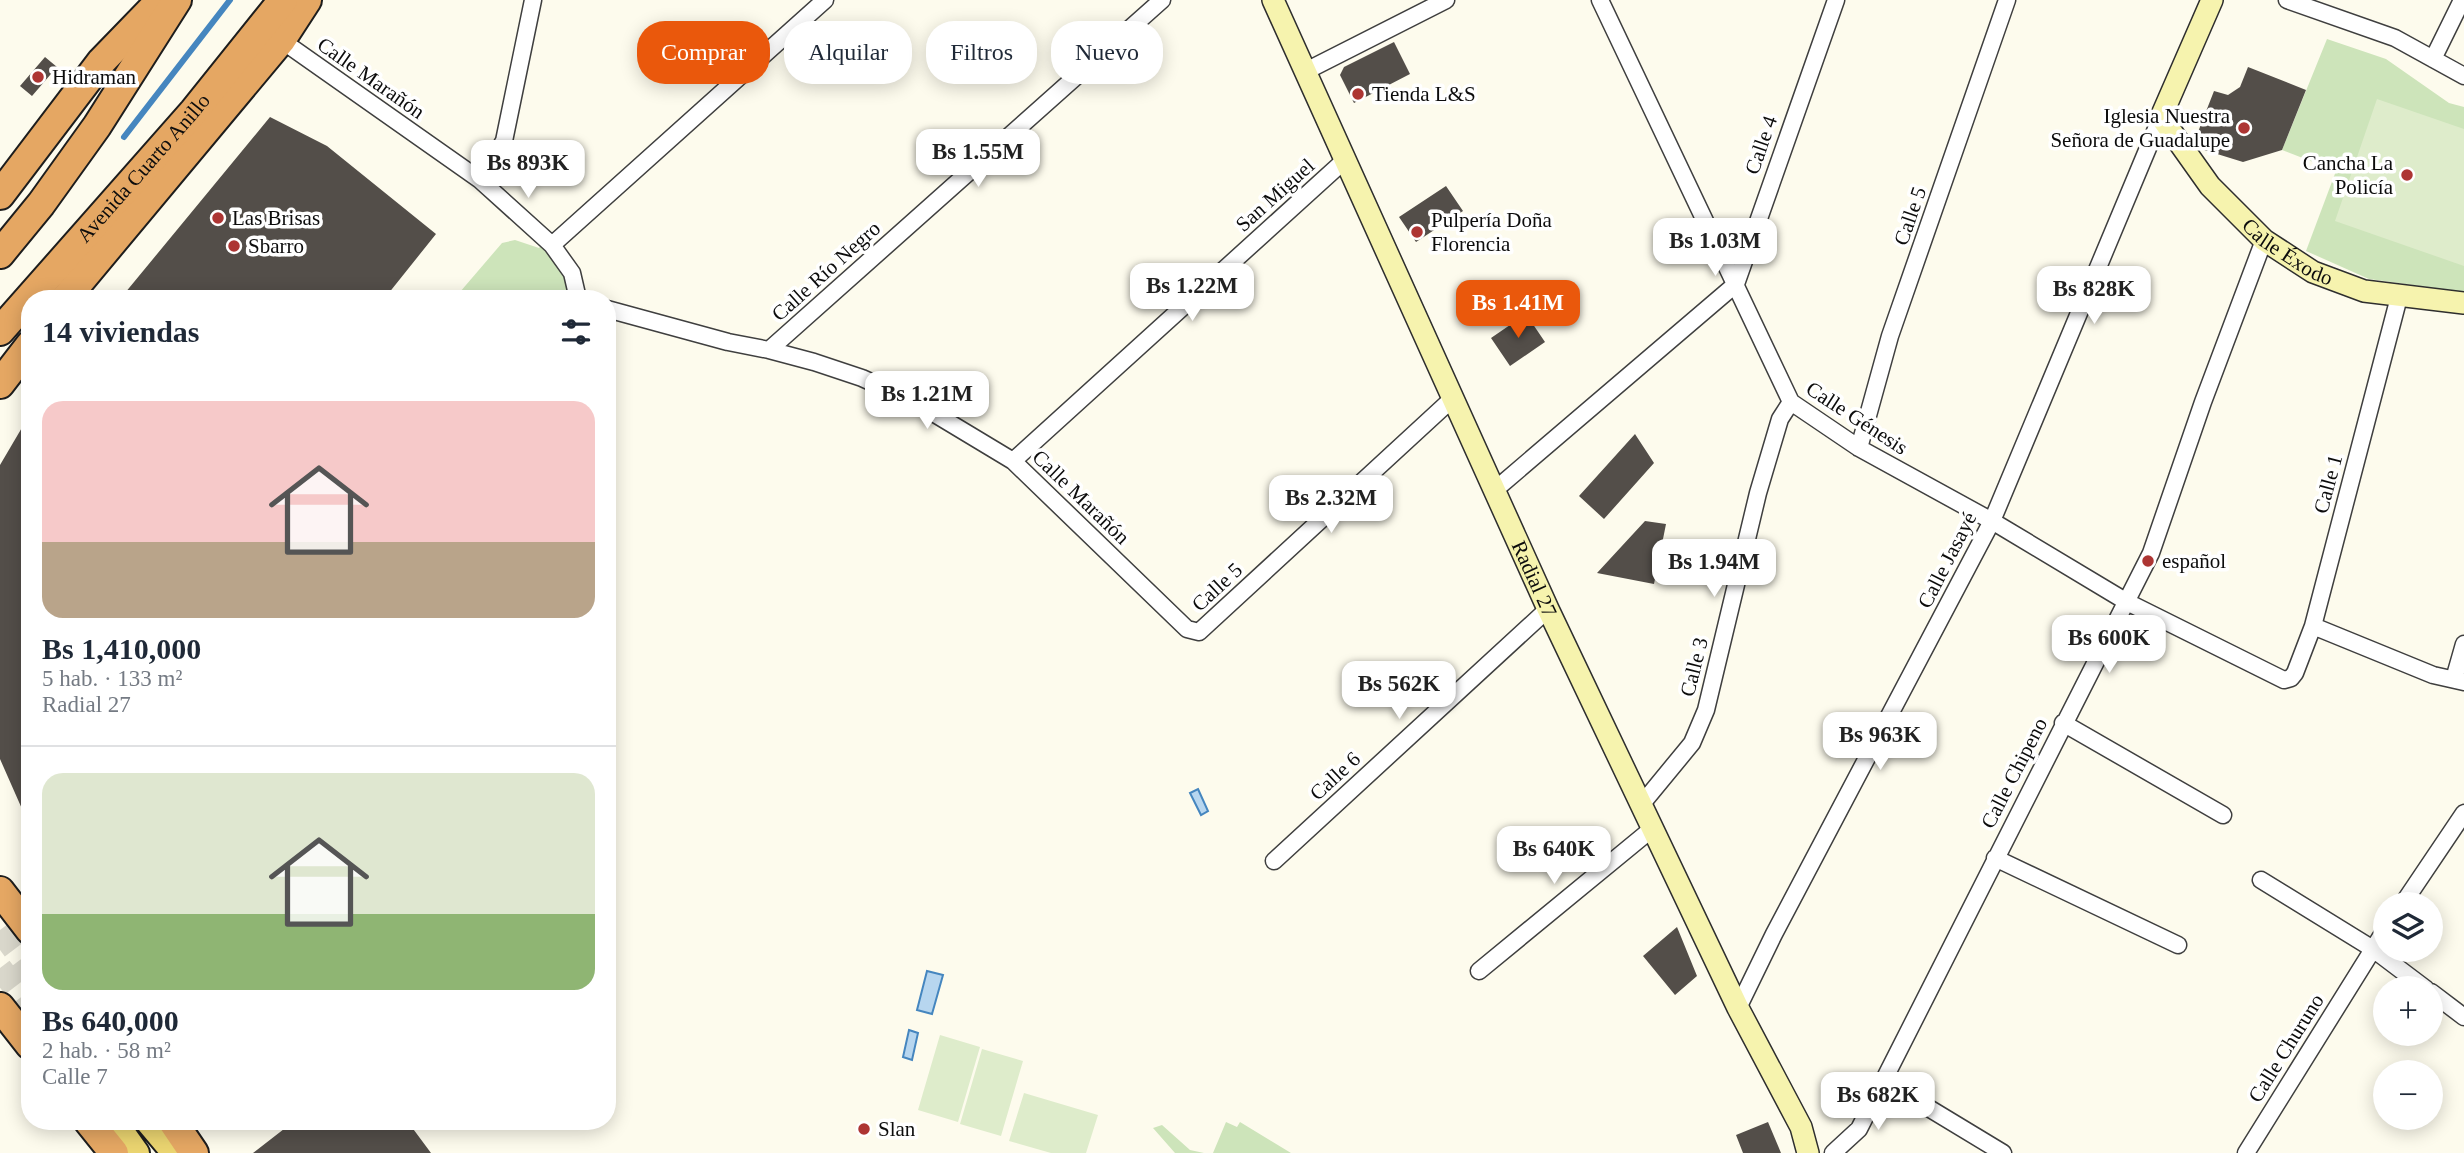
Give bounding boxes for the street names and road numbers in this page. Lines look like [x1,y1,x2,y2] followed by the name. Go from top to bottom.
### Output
[313,32,430,124] street label: Calle Marañón
[72,89,215,247] street label: Avenida Cuarto Anillo
[1740,112,1782,177] street label: Calle 4
[1231,153,1319,237] street label: San Miguel
[1889,184,1931,248] street label: Calle 5
[2237,213,2336,290] street label: Calle Éxodo
[767,216,885,326] street label: Calle Río Negro
[1802,376,1912,460] street label: Calle Génesis
[1028,445,1135,550] street label: Calle Marañón
[2309,452,2347,516] street label: Calle 1
[1913,508,1981,612] street label: Calle Jasayé
[1507,537,1562,621] street label: Radial 27
[1187,558,1247,616] street label: Calle 5
[1675,635,1713,699] street label: Calle 3
[1976,714,2052,832] street label: Calle Chipeno
[1305,747,1365,805] street label: Calle 6
[2243,989,2329,1107] street label: Calle Churuno

